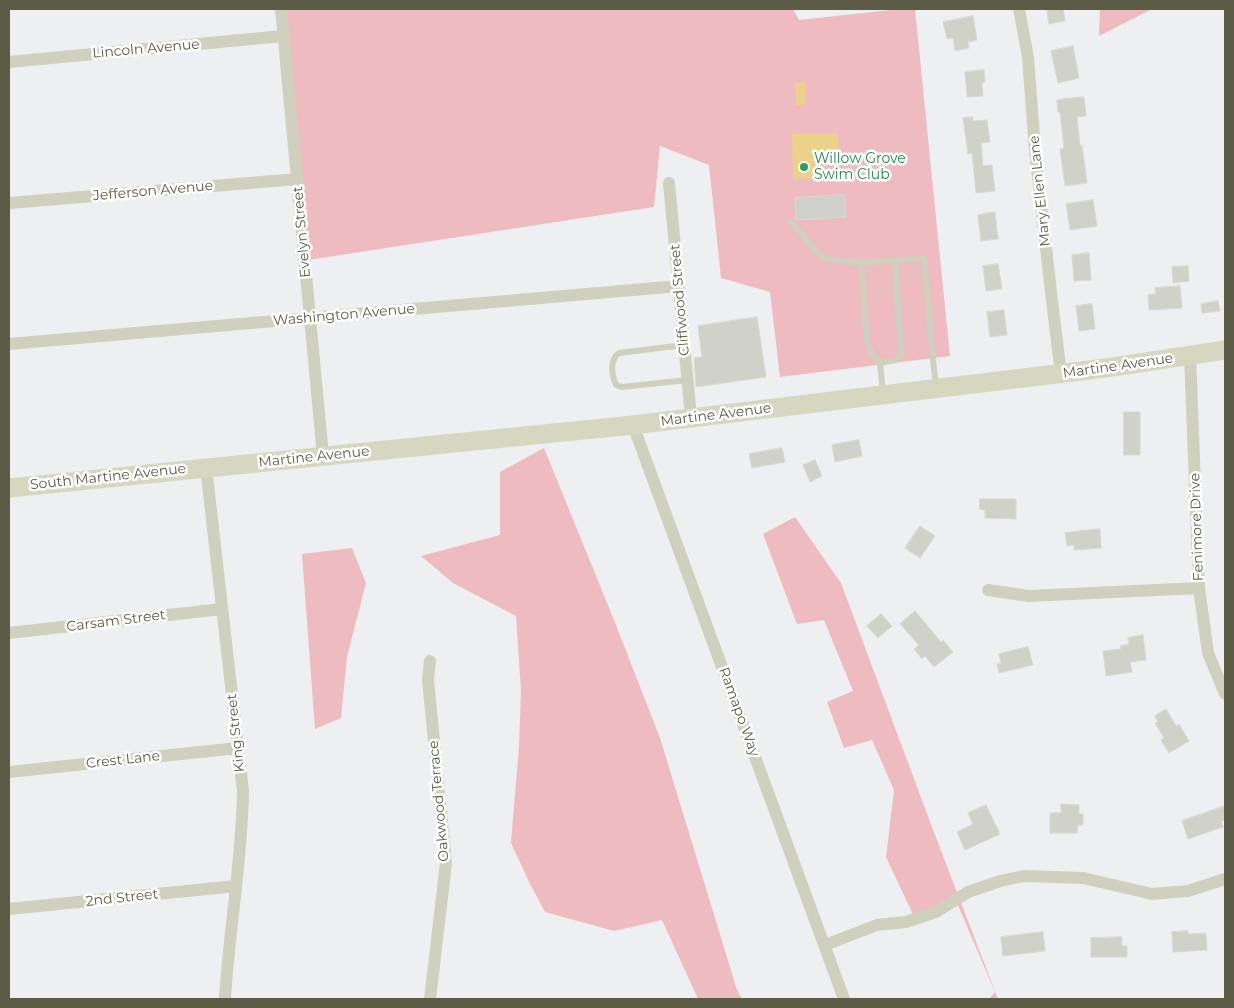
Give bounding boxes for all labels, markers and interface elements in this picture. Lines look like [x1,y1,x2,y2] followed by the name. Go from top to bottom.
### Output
[92,36,200,62] street label: Lincoln Avenue
[1026,135,1054,247] street label: Mary Ellen Lane
[814,151,906,184] place label: Willow Grove Swim Club
[798,161,810,173] marker: Willow Grove Swim Club
[92,177,214,205] street label: Jefferson Avenue
[290,186,314,278] street label: Evelyn Street
[667,243,693,357] street label: Cliffwood Street
[272,300,416,330] street label: Washington Avenue
[1062,350,1174,382] street label: Martine Avenue
[660,400,772,430] street label: Martine Avenue
[258,443,370,471] street label: Martine Avenue
[29,460,187,494] street label: South Martine Avenue
[1187,473,1207,581] street label: Fenimore Drive
[66,607,166,635] street label: Carsam Street
[715,665,763,759] street label: Ramapo Way
[224,693,248,773] street label: King Street
[425,740,453,862] street label: Oakwood Terrace
[85,748,161,772] street label: Crest Lane
[85,886,159,910] street label: 2nd Street

